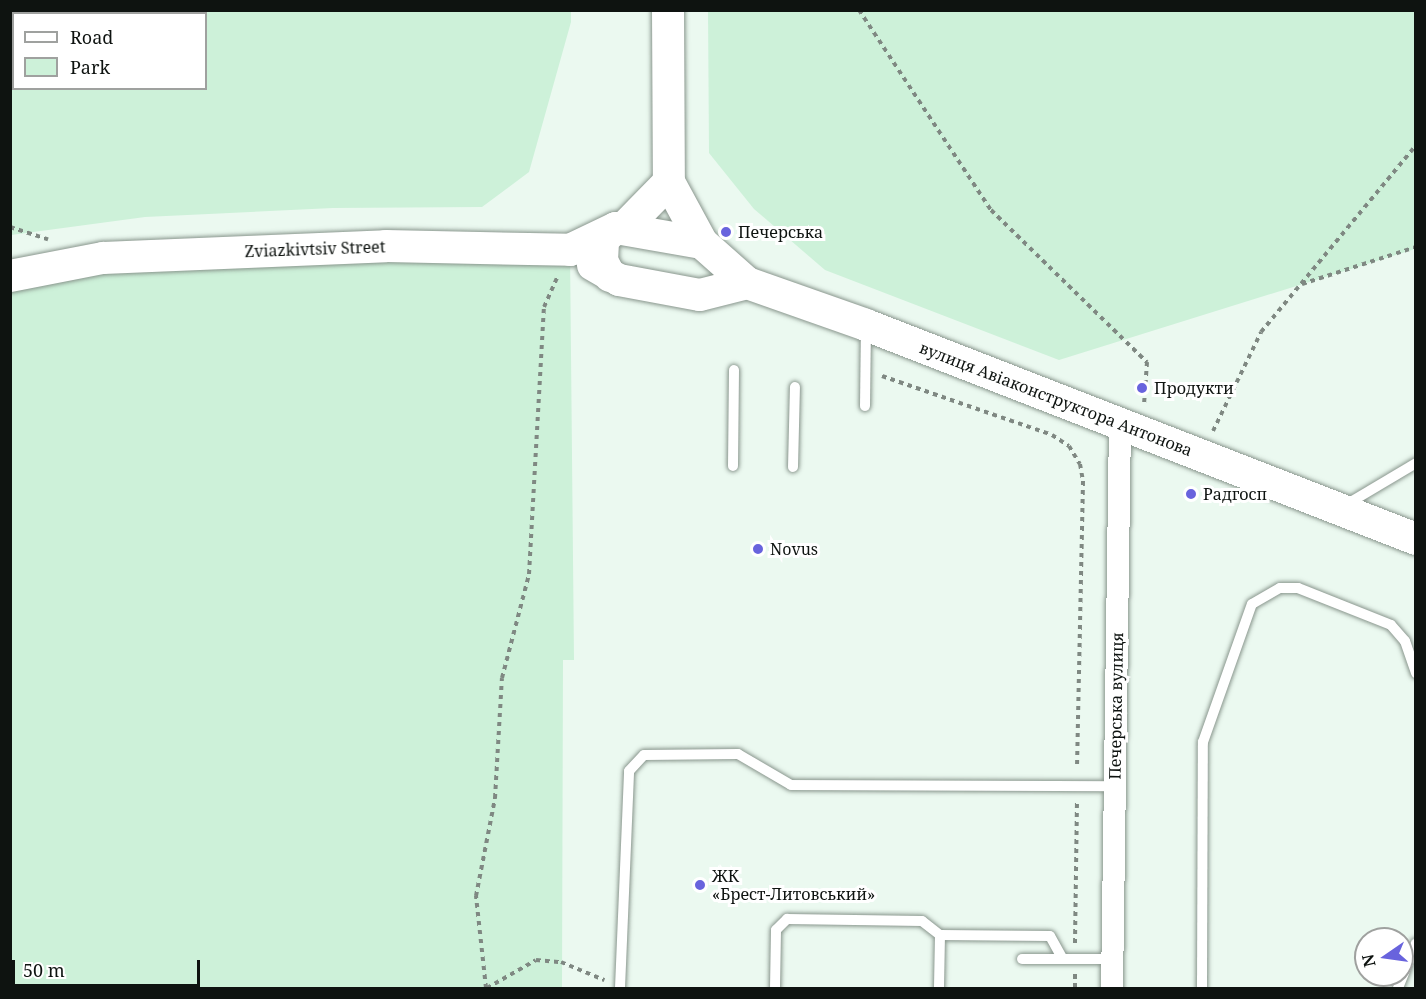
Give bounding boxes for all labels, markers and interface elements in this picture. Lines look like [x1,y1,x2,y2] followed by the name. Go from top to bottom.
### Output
[12,12,207,90] legend
[70,25,113,49] text: Road
[70,55,110,79] text: Park
[738,222,823,242] place label: Печерська
[719,225,733,239] marker: Печерська
[244,237,386,261] street label: Zviazkivtsiv Street
[917,338,1195,460] street label: вулиця Авіаконструктора Антонова
[1154,378,1234,398] place label: Продукти
[1135,381,1149,395] marker: Продукти
[1203,484,1267,504] place label: Радгосп
[1184,487,1198,501] marker: Радгосп
[770,539,818,559] place label: Novus
[751,542,765,556] marker: Novus
[1105,632,1127,780] street label: Печерська вулиця
[712,866,875,904] place label: ЖК «Брест-Литовський»
[693,878,707,892] marker: ЖК «Брест-Литовський»
[1354,927,1414,987] north arrow
[15,948,202,986] scale bar
[1356,952,1381,969] text: N
[23,958,65,982] text: 50 m

